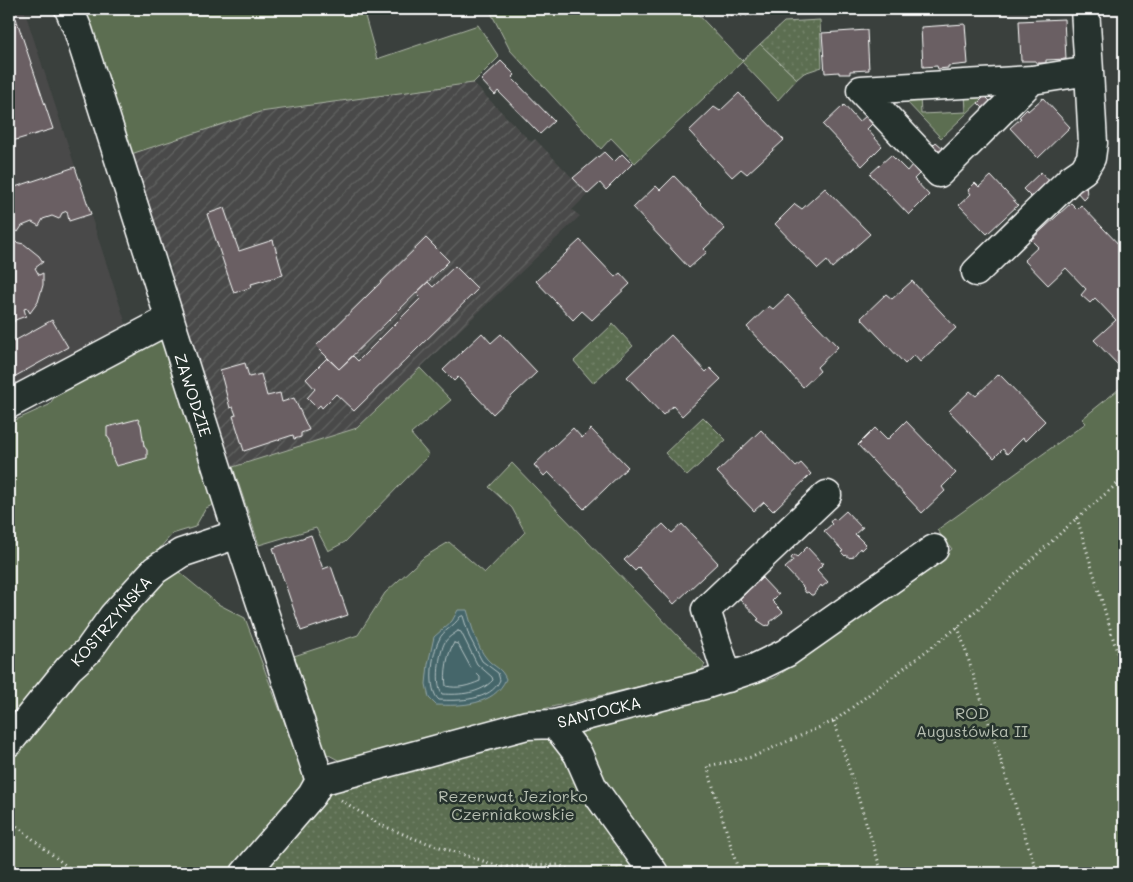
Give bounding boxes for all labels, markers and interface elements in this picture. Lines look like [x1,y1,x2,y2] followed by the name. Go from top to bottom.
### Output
[170,350,217,439] street label: ZAWODZIE
[65,571,156,670] street label: KOSTRZYŃSKA
[555,691,643,732] street label: SANTOCKA
[916,702,1028,741] park label: ROD Augustówka II
[438,785,588,824] park label: Rezerwat Jeziorko Czerniakowskie

